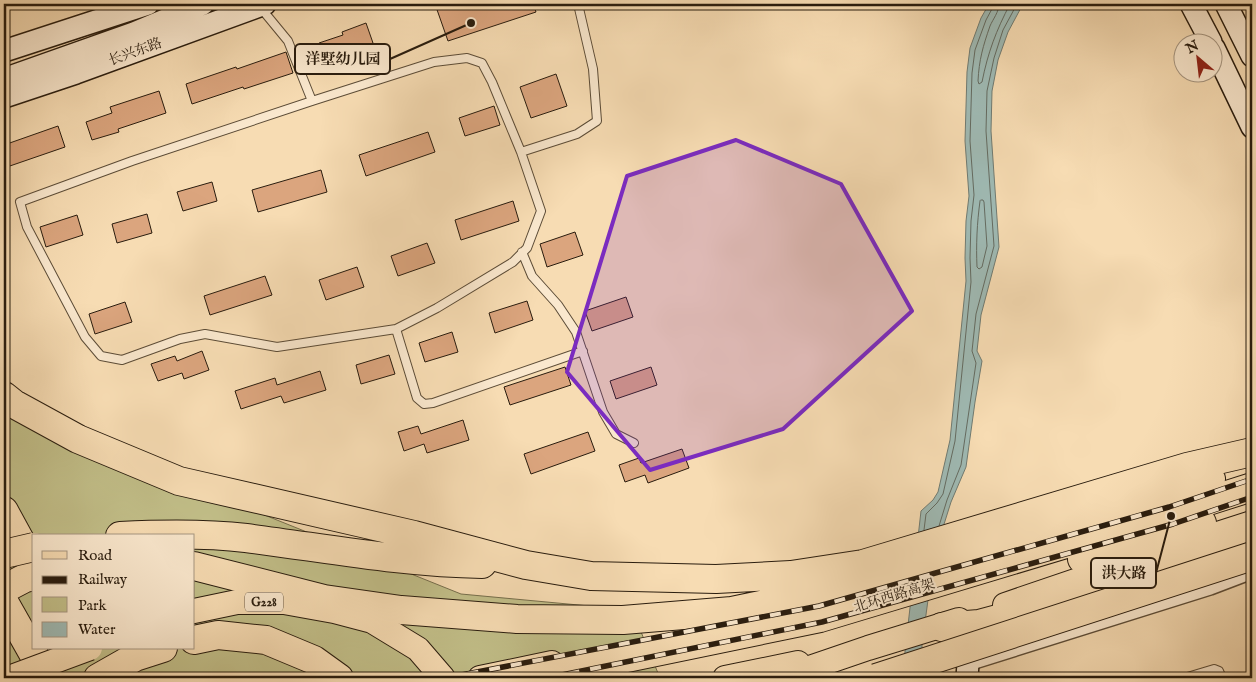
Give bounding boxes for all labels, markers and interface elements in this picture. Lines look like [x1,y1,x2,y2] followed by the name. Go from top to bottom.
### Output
[1174,32,1224,82] north arrow
[106,34,165,70] street label: 长兴东路
[1182,37,1202,59] text: N
[295,44,390,74] callout: 洋墅幼儿园
[305,50,381,69] text: 洋墅幼儿园
[32,534,195,650] legend
[78,546,113,565] text: Road
[1091,558,1156,588] callout: 洪大路
[1101,564,1147,583] text: 洪大路
[78,570,128,589] text: Railway
[851,575,937,617] street label: 北环西路高架
[245,592,283,612] road number: G228
[78,596,108,615] text: Park
[78,620,116,639] text: Water

